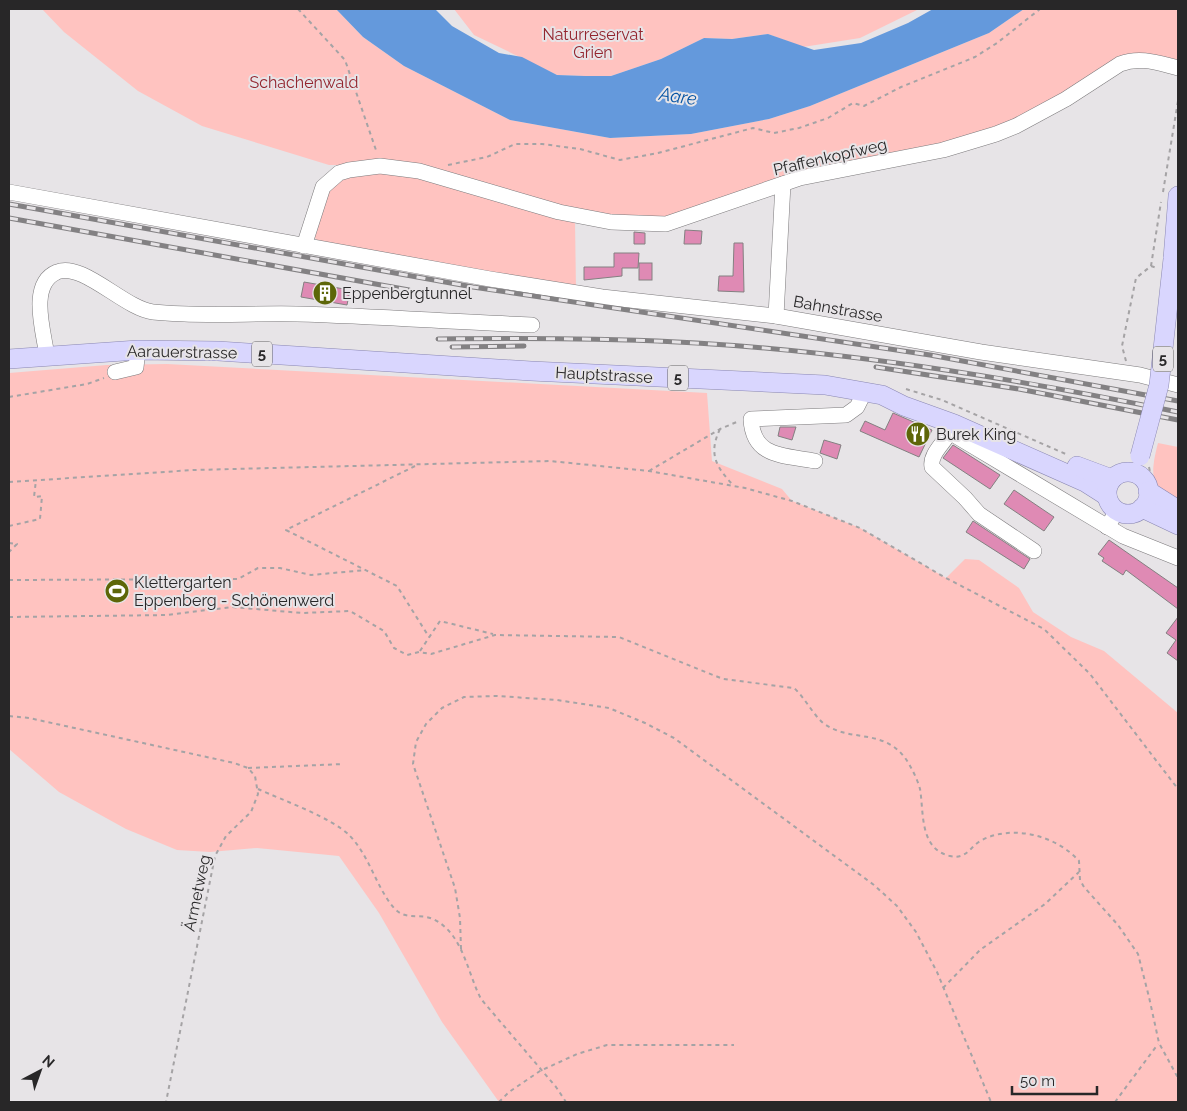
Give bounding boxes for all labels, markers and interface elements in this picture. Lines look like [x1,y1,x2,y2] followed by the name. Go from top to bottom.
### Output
[542,25,644,62] park label: Naturreservat Grien
[249,73,359,92] park label: Schachenwald
[657,83,698,109] water label: Aare
[771,135,889,179] street label: Pfaffenkopfweg
[312,280,338,306] building icon: Eppenbergtunnel
[342,284,473,303] place label: Eppenbergtunnel
[792,292,884,326] street label: Bahnstrasse
[127,342,237,362] street label: Aarauerstrasse
[252,342,272,366] road number: 5
[1153,346,1173,372] road number: 5
[555,363,653,387] street label: Hauptstrasse
[668,366,688,390] road number: 5
[905,421,931,447] restaurant icon: Burek King
[936,425,1016,444] place label: Burek King
[134,573,334,610] place label: Klettergarten Eppenberg - Schönenwerd
[104,578,130,604] sports icon: Klettergarten Eppenberg - Schönenwerd
[179,853,214,933] street label: Ärmetweg
[15,1046,65,1096] north arrow
[39,1052,58,1071] text: N
[1012,1064,1097,1096] scale bar
[1020,1072,1055,1090] text: 50 m

